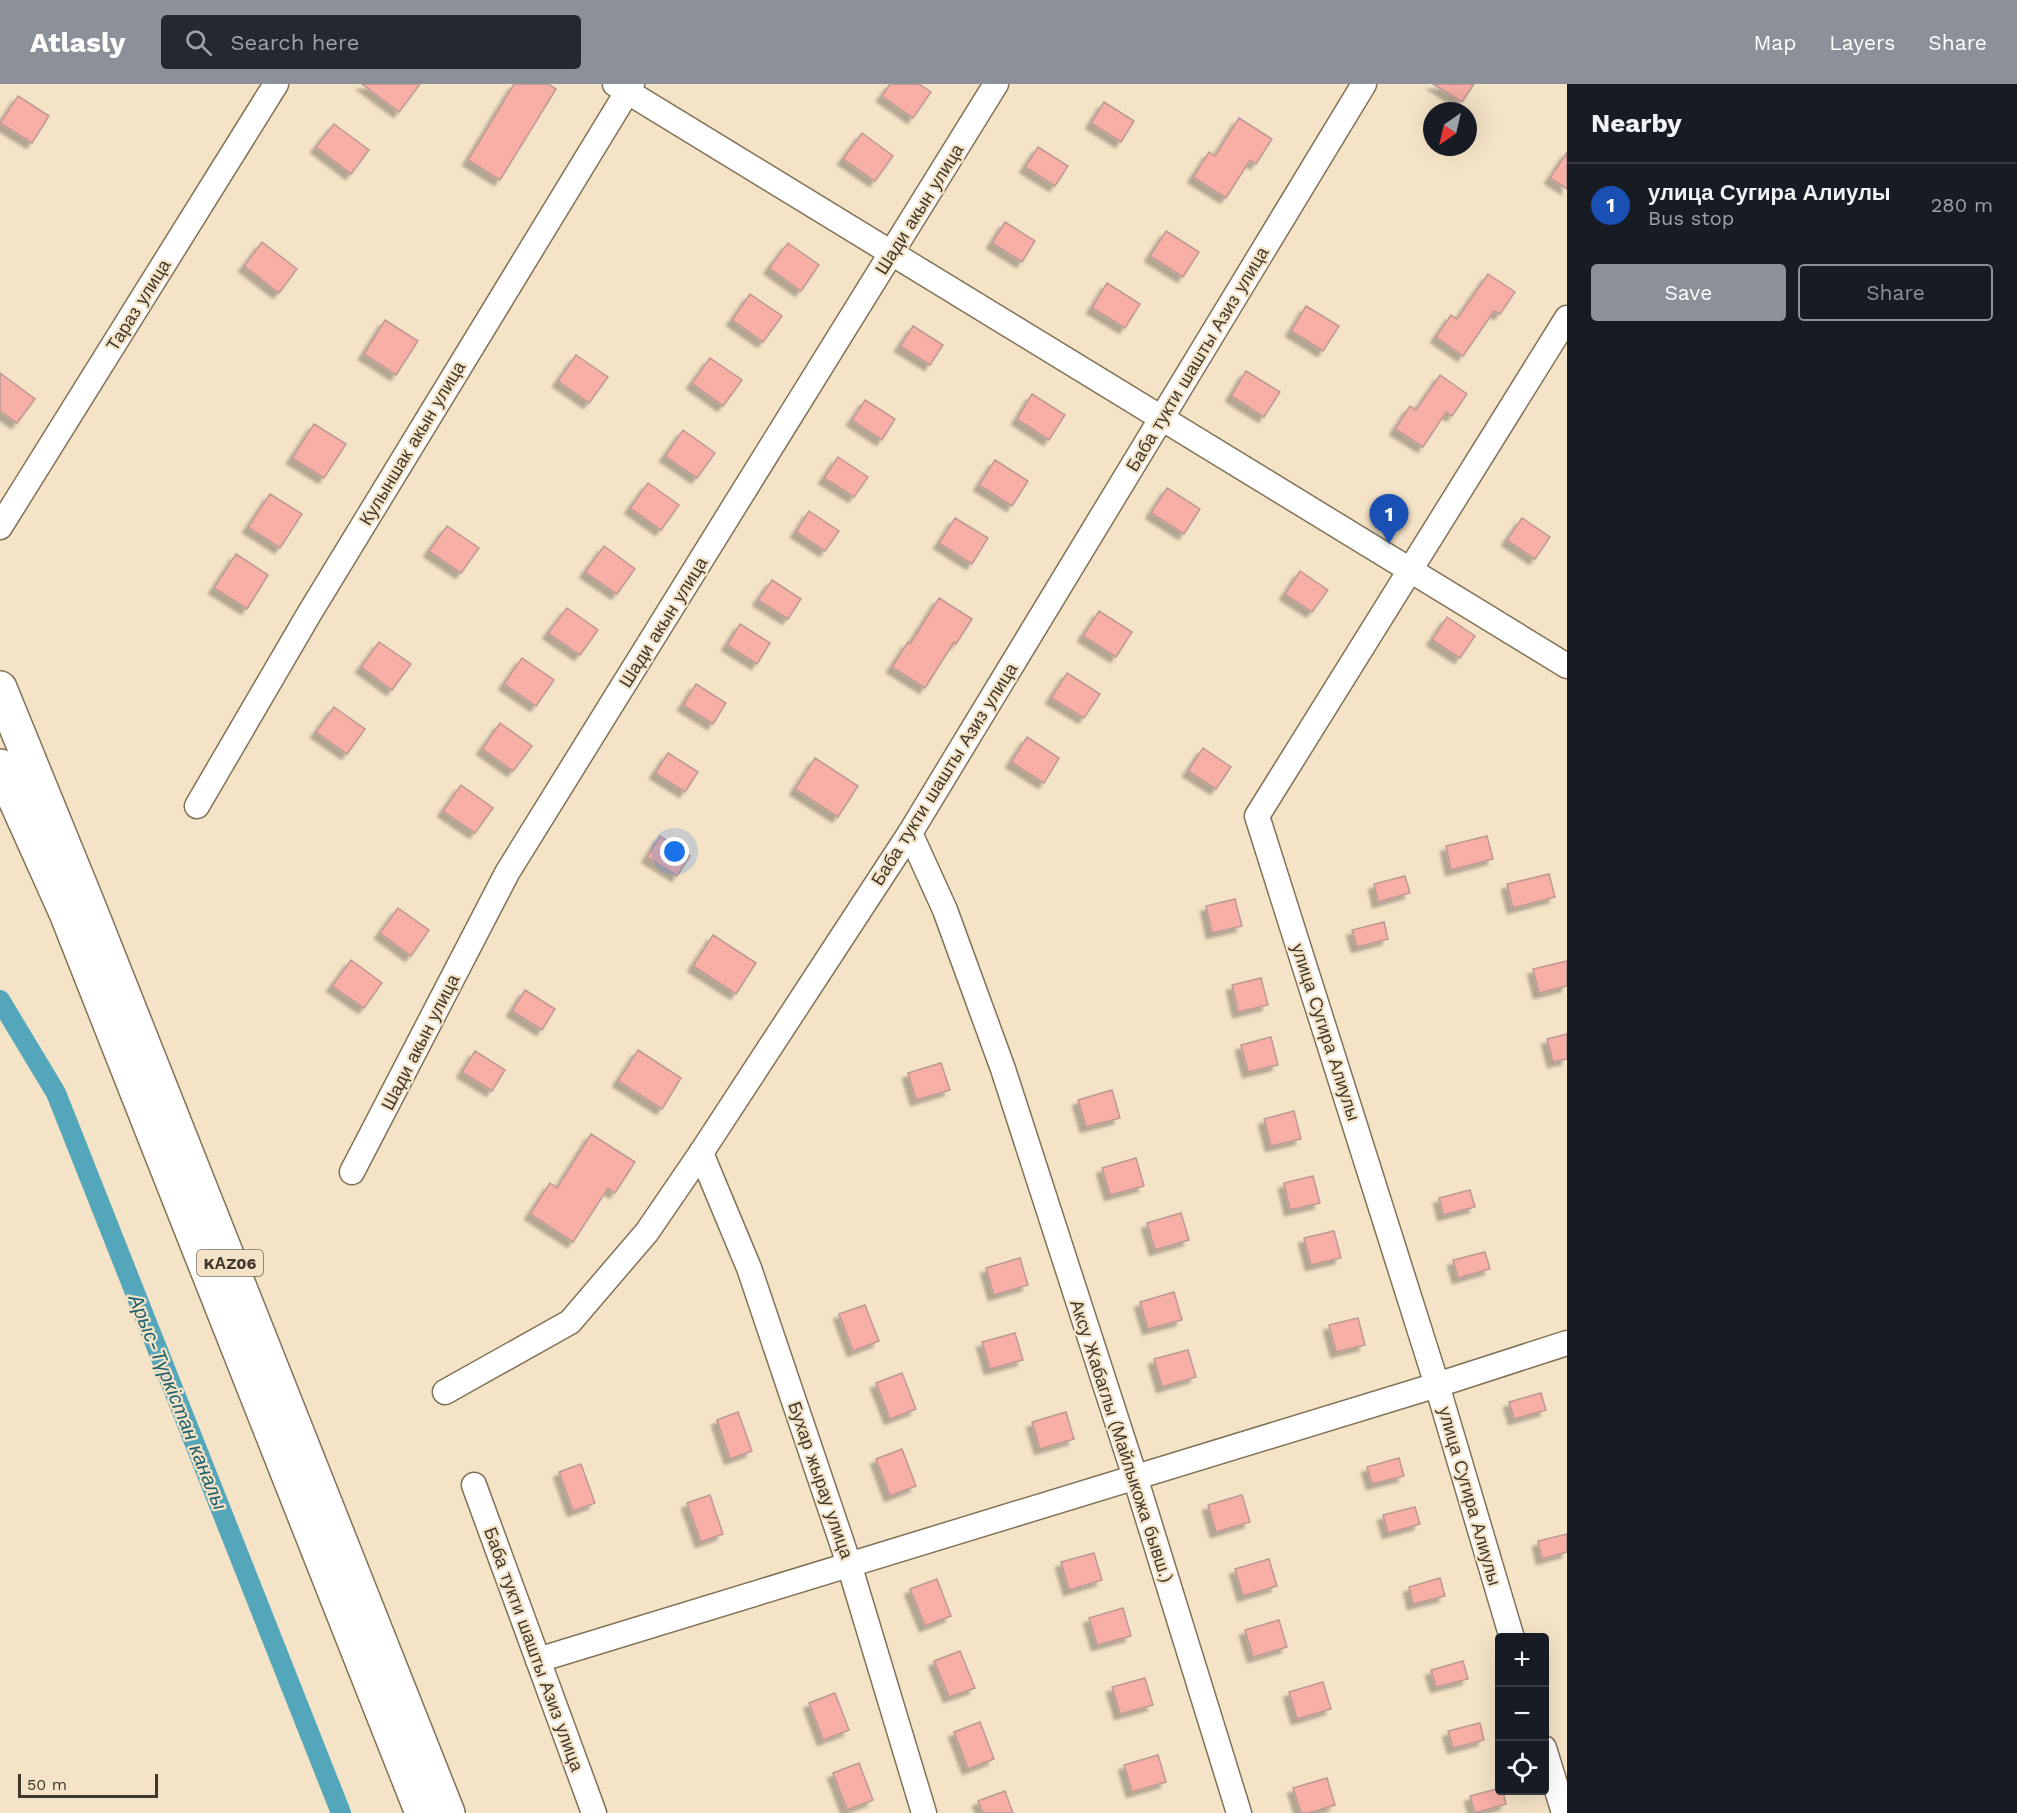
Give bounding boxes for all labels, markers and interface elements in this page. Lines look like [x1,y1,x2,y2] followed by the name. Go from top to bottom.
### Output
[161,15,581,69] search box
[30,26,125,59] text: Atlasly
[182,26,215,59] icon: search
[230,30,359,55] text: Search here
[1753,30,1796,55] text: Map
[1829,30,1895,55] text: Layers
[1928,30,1987,55] text: Share
[1423,102,1477,156] north arrow
[1591,108,1682,138] text: Nearby
[870,139,968,278] street label: Шади акын улица
[1648,180,1891,205] text: улица Сугира Алиулы
[1606,193,1615,217] text: 1
[1931,193,1993,217] text: 280 m
[1648,206,1734,230] text: Bus stop
[1121,242,1273,475] street label: Баба тукти шашты Азиз улица
[102,255,175,355] street label: Тараз улица
[1591,264,1786,321] button: Save
[1798,264,1993,321] button: Share
[355,356,470,529] street label: Кулыншак акын улица
[1370,494,1408,544] pin: 1
[614,552,712,691] street label: Шади акын улица
[867,658,1022,889] street label: Баба тукти шашты Азиз улица
[660,837,689,866] your location
[1287,941,1365,1123] street label: улица Сугира Алиулы
[377,970,464,1113] street label: Шади акын улица
[197,1250,263,1276] road number: KАZ06
[123,1290,232,1514] water label: Арыс-Түркістан каналы
[1066,1297,1178,1585] street label: Аксу Жабаглы (Майлыкожа бывш.)
[784,1399,858,1562] street label: Бухар жырау улица
[1434,1404,1506,1588] street label: улица Сугира Алиулы
[480,1524,588,1775] street label: Баба тукти шашты Азиз улица
[1495,1633,1549,1795] map controls
[1495,1633,1549,1687] button: +
[1495,1687,1549,1741] button: −
[1495,1741,1549,1795] button: locate
[18,1771,158,1798] scale bar
[27,1775,67,1794] text: 50 m

